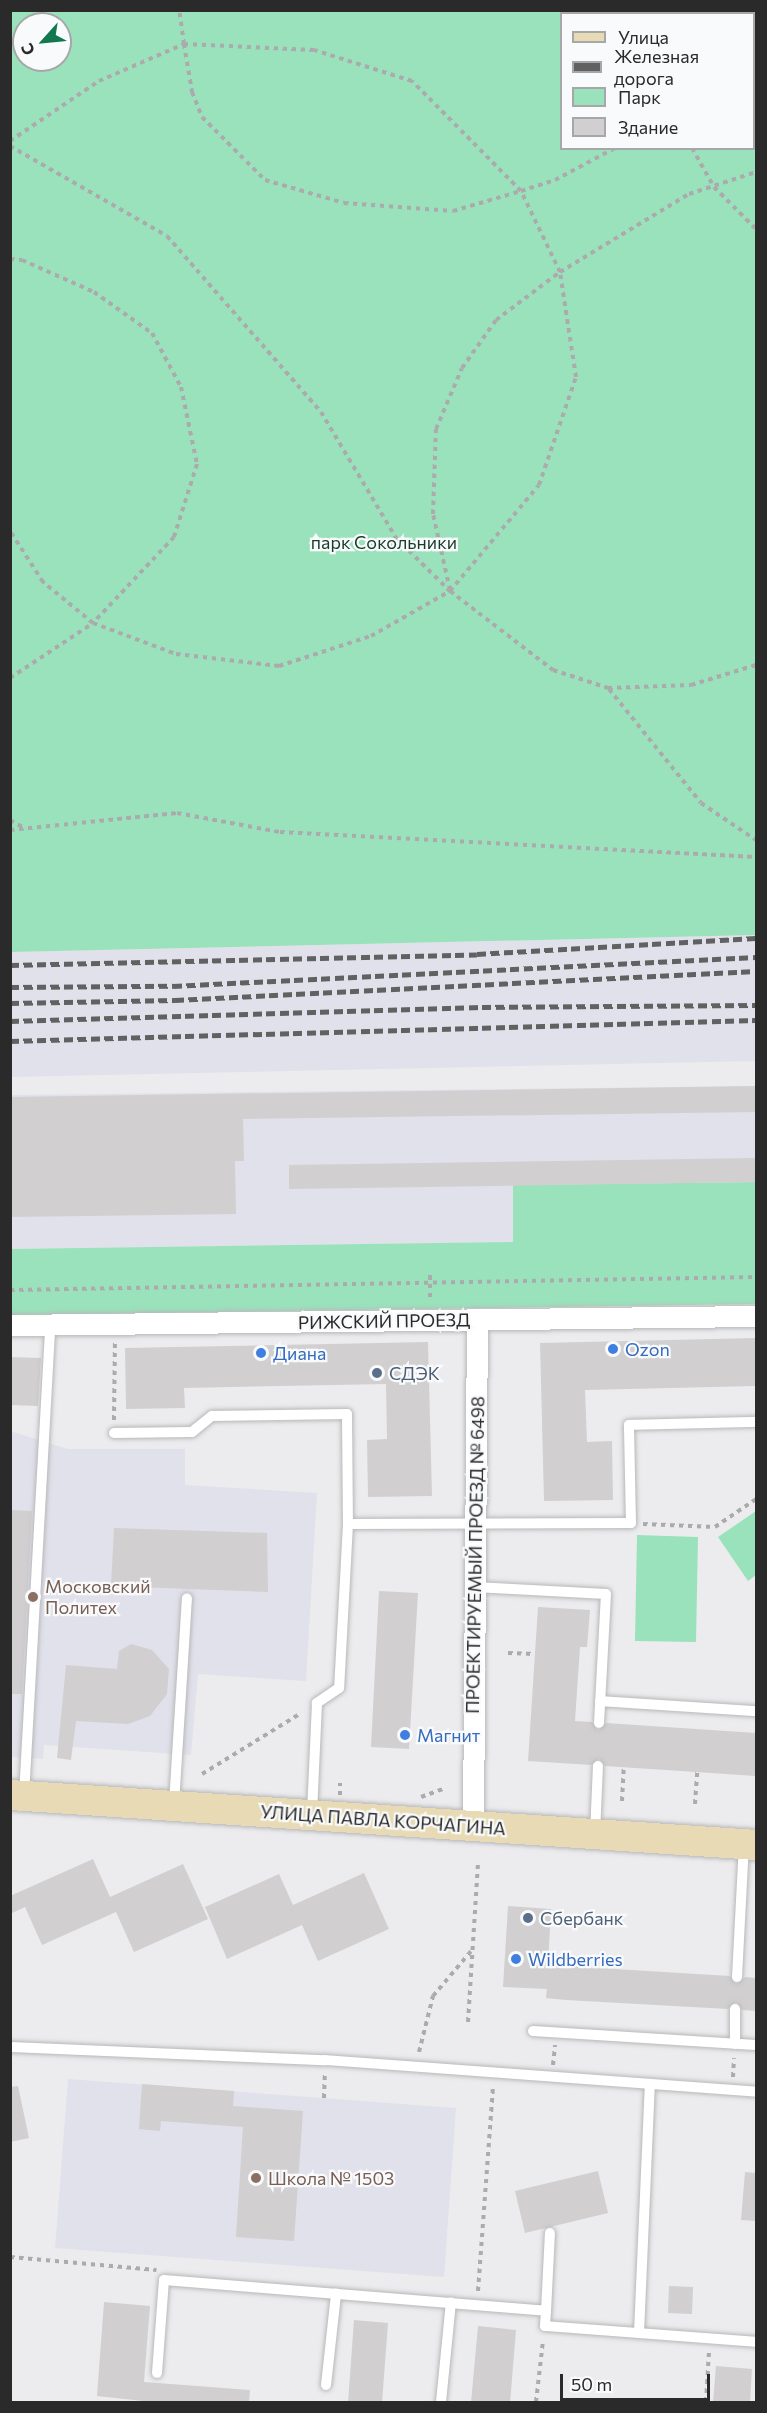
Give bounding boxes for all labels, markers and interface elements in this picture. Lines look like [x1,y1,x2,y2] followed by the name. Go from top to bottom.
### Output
[12,12,72,72] north arrow
[560,12,755,150] legend
[618,26,669,48] text: Улица
[16,40,38,59] text: С
[614,45,699,89] text: Железная дорога
[618,86,661,108] text: Парк
[618,116,678,138] text: Здание
[311,531,457,553] park label: парк Сокольники
[298,1309,470,1333] street label: РИЖСКИЙ ПРОЕЗД
[625,1338,670,1360] place label: Ozon
[273,1342,326,1364] place label: Диана
[606,1342,620,1356] marker: Ozon
[254,1346,268,1360] marker: Диана
[389,1362,440,1384] place label: СДЭК
[370,1366,384,1380] marker: СДЭК
[461,1396,489,1714] street label: ПРОЕКТИРУЕМЫЙ ПРОЕЗД № 6498
[45,1576,151,1618] place label: Московский Политех
[26,1590,40,1604] marker: Московский Политех
[417,1724,480,1746] place label: Магнит
[398,1728,412,1742] marker: Магнит
[260,1801,506,1839] street label: УЛИЦА ПАВЛА КОРЧАГИНА
[540,1907,623,1929] place label: Сбербанк
[521,1911,535,1925] marker: Сбербанк
[528,1948,623,1970] place label: Wildberries
[509,1952,523,1966] marker: Wildberries
[268,2167,394,2189] place label: Школа № 1503
[249,2171,263,2185] marker: Школа № 1503
[563,2362,713,2400] scale bar
[571,2373,612,2395] text: 50 m

